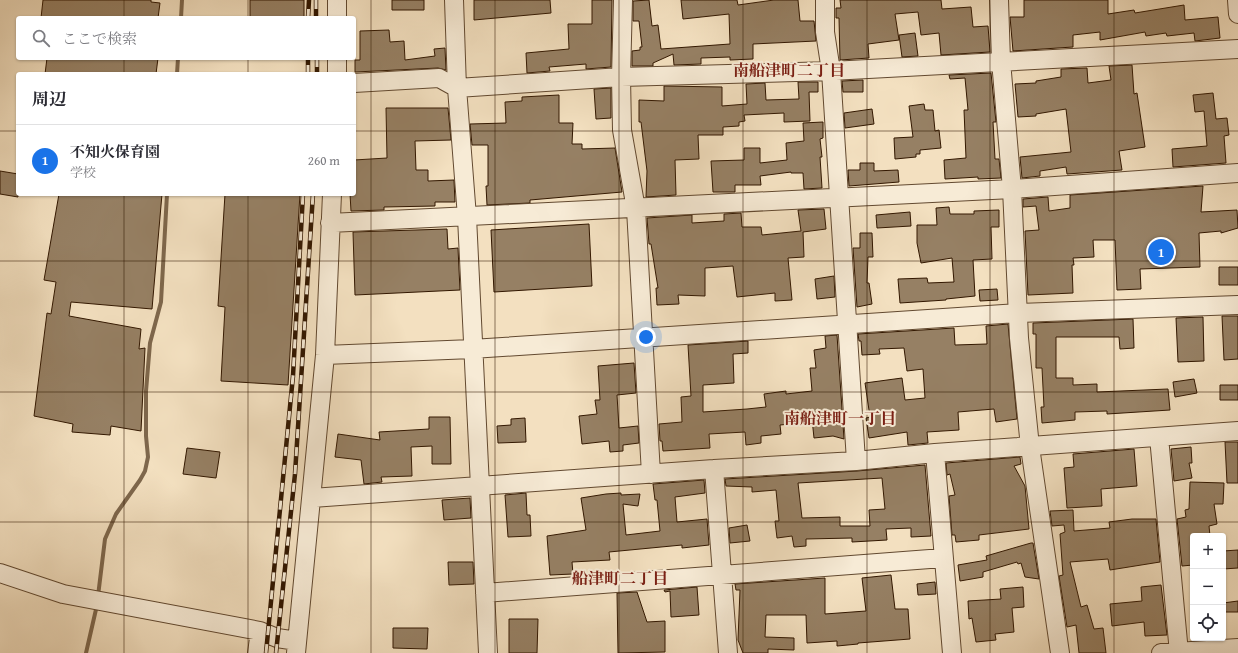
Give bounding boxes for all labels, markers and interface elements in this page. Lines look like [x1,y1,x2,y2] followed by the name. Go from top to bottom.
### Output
[16,16,356,60] search box
[30,27,52,49] icon: search
[62,28,137,49] text: ここで検索
[733,58,845,82] district label: 南船津町二丁目
[32,86,66,111] text: 周辺
[70,141,160,162] text: 不知火保育園
[42,151,48,170] text: 1
[308,151,340,170] text: 260 m
[70,163,96,182] text: 学校
[1148,237,1174,267] pin: 1
[636,327,656,347] your location
[784,406,896,430] district label: 南船津町一丁目
[1190,533,1226,641] map controls
[1190,533,1226,569] button: +
[572,566,668,590] district label: 船津町二丁目
[1190,569,1226,605] button: −
[1190,605,1226,641] button: locate

